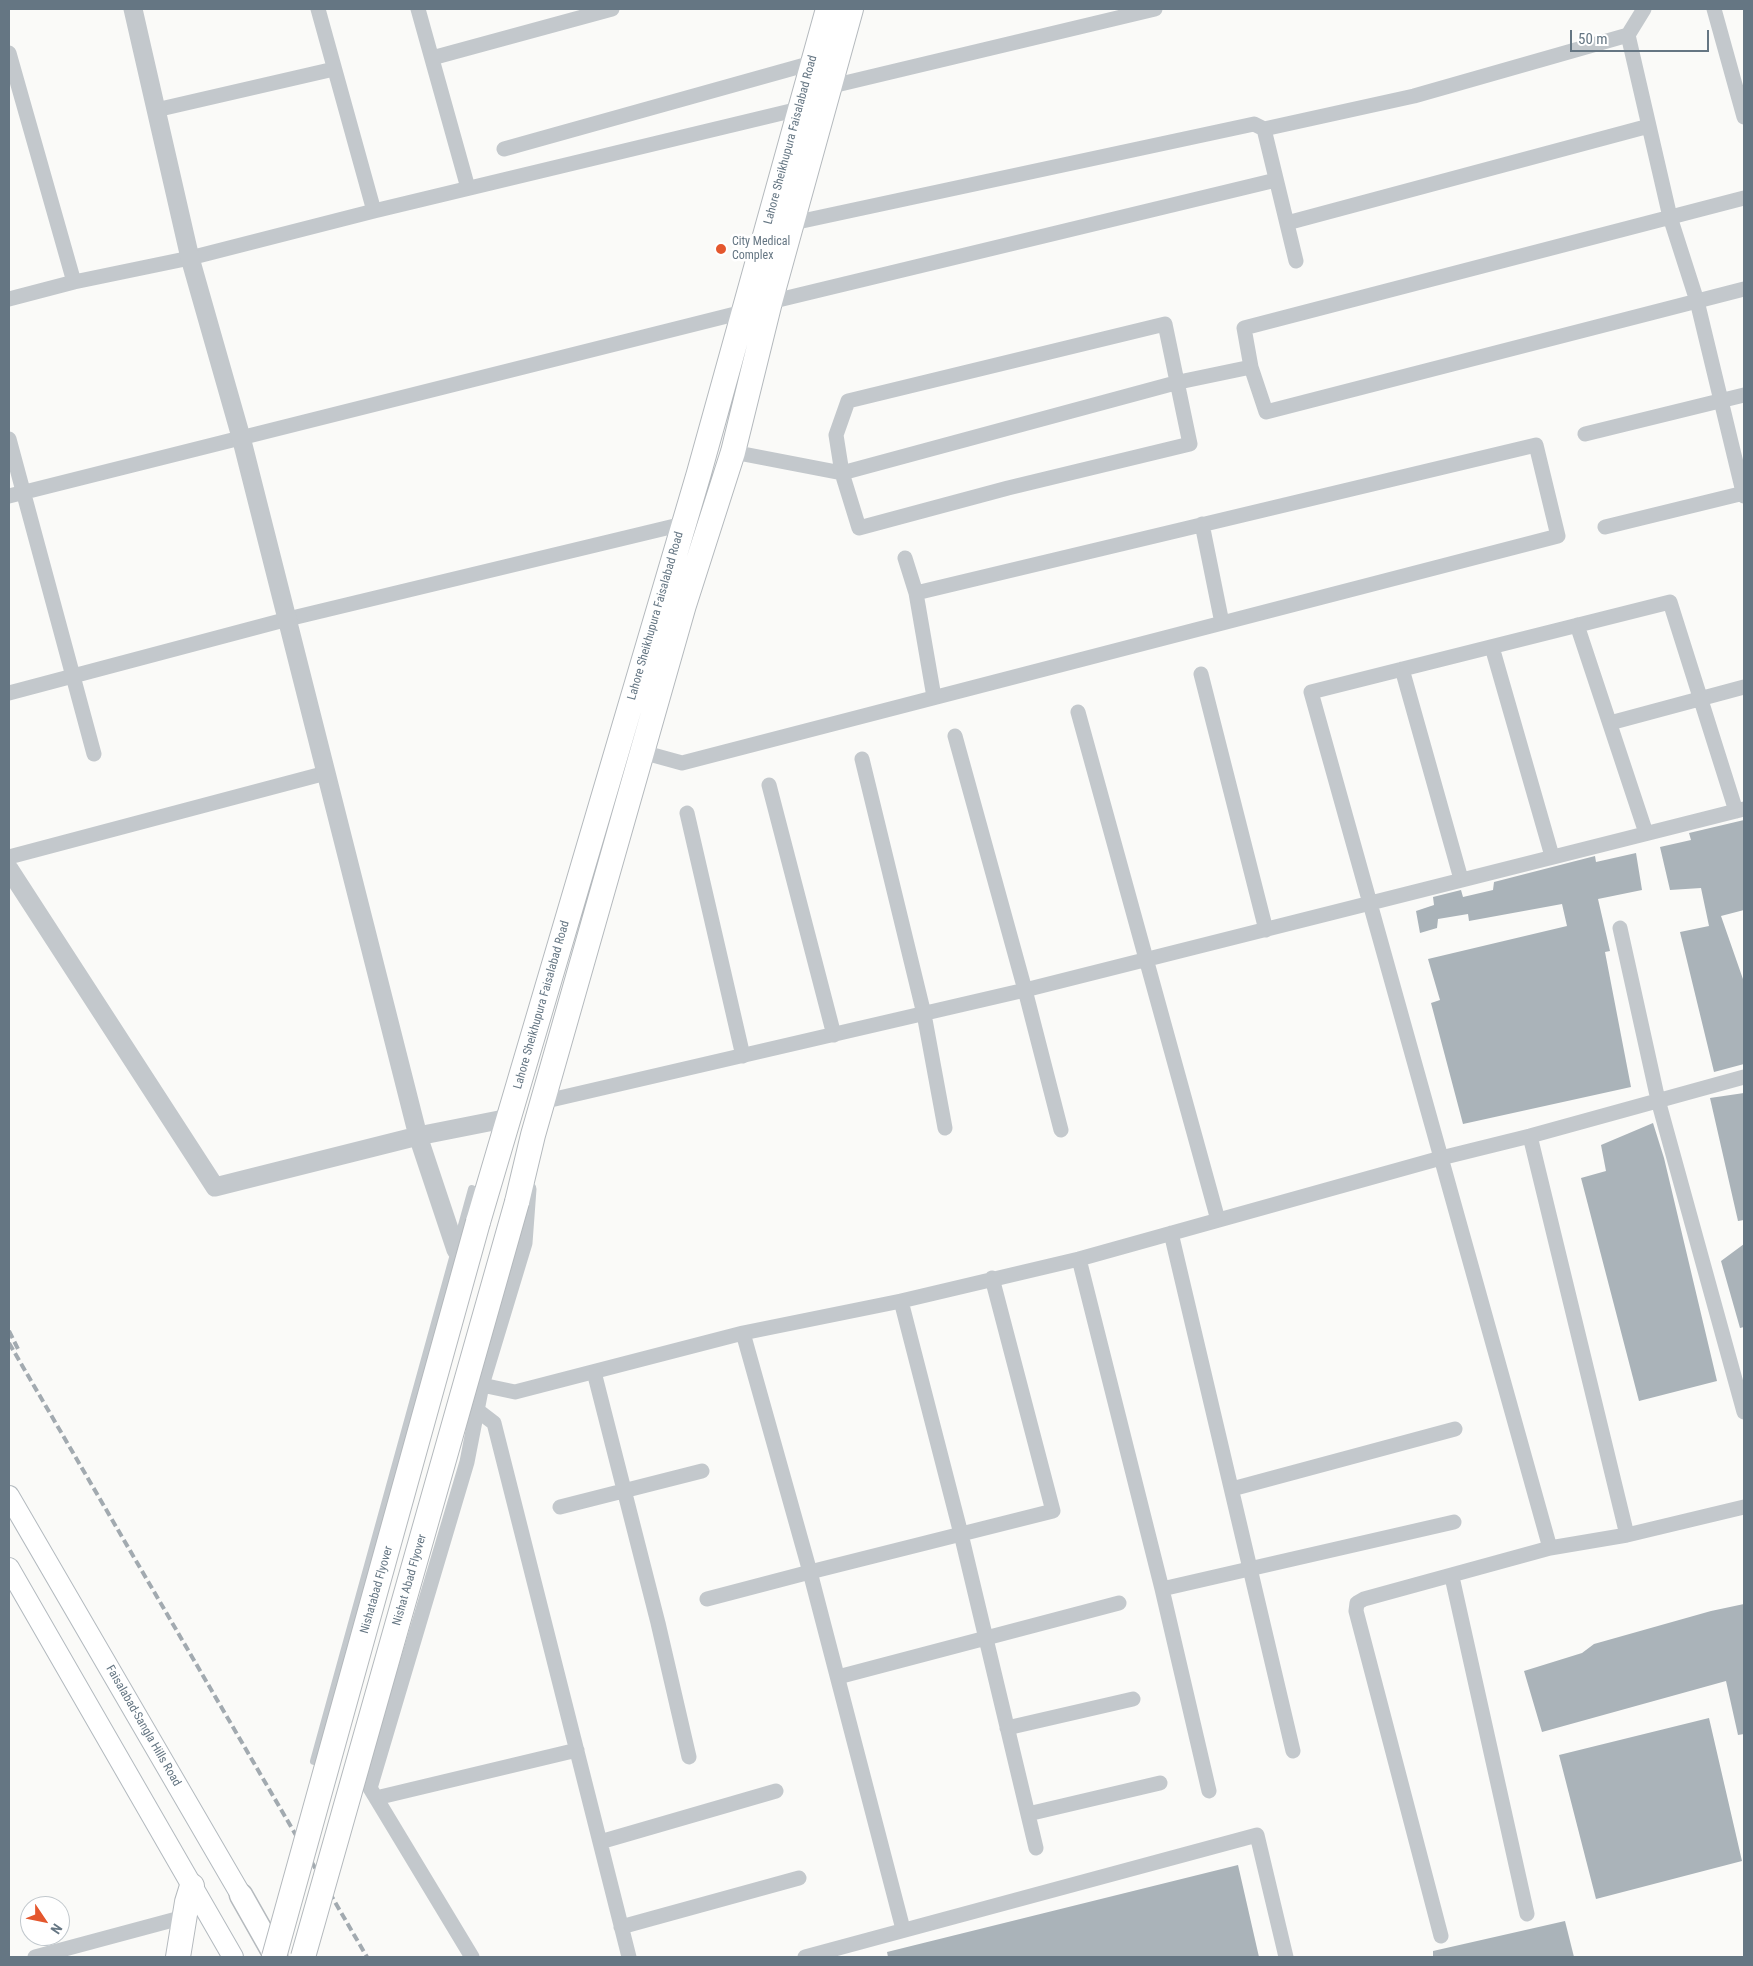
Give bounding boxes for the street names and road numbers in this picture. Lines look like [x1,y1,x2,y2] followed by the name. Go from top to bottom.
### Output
[761,54,821,226] street label: Lahore Sheikhupura Faisalabad Road
[625,530,687,702] street label: Lahore Sheikhupura Faisalabad Road
[511,919,573,1091] street label: Lahore Sheikhupura Faisalabad Road
[390,1533,430,1627] street label: Nishat Abad Flyover
[358,1544,396,1636] street label: Nishatabad Flyover
[102,1663,184,1789] street label: Faisalabad-Sangla Hills Road

